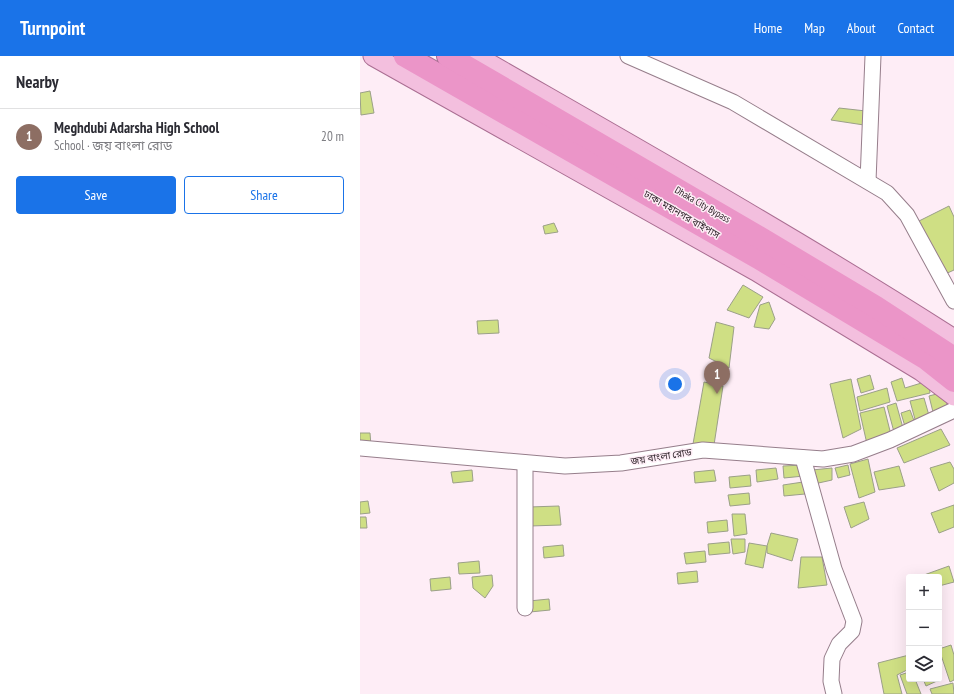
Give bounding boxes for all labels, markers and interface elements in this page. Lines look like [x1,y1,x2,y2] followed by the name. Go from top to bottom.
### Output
[20,16,85,40] text: Turnpoint
[754,19,782,37] text: Home
[804,19,825,37] text: Map
[847,19,876,37] text: About
[898,19,934,37] text: Contact
[16,71,59,93] text: Nearby
[54,118,219,137] text: Meghdubi Adarsha High School
[26,128,32,145] text: 1
[321,128,344,145] text: 20 m
[54,137,172,154] text: School · জয় বাংলা রোড
[16,176,176,214] button: Save
[184,176,344,214] button: Share
[673,183,733,226] street label: Dhaka City Bypass
[641,187,723,242] street label: ঢাকা মহানগর বাইপাস
[704,361,730,394] pin: 1
[665,374,685,394] your location
[629,445,693,468] street label: জয় বাংলা রোড
[906,574,942,682] map controls
[906,574,942,610] button: +
[906,610,942,646] button: −
[906,646,942,682] button: layers

